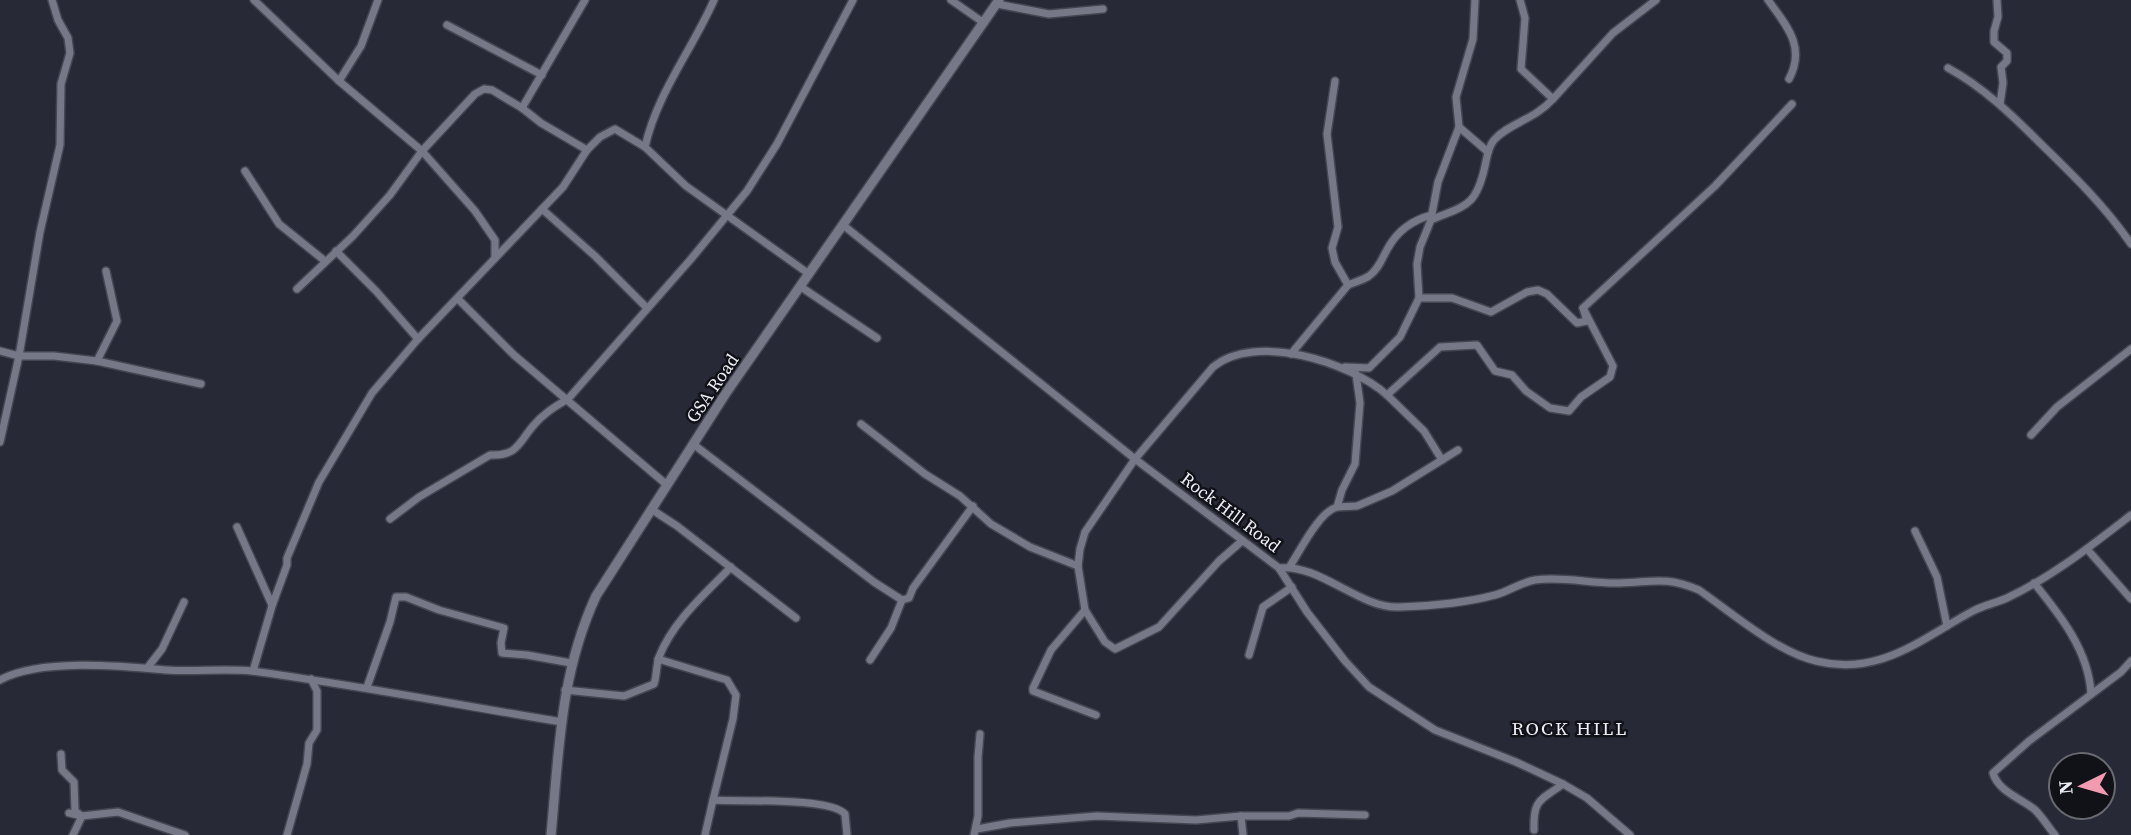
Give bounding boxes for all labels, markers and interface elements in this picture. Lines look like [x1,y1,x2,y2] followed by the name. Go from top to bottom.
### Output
[680,349,744,427] street label: GSA Road
[1176,466,1286,558] street label: Rock Hill Road
[1511,715,1629,741] district label: ROCK HILL
[2047,751,2117,821] north arrow
[2051,779,2079,796] text: N

